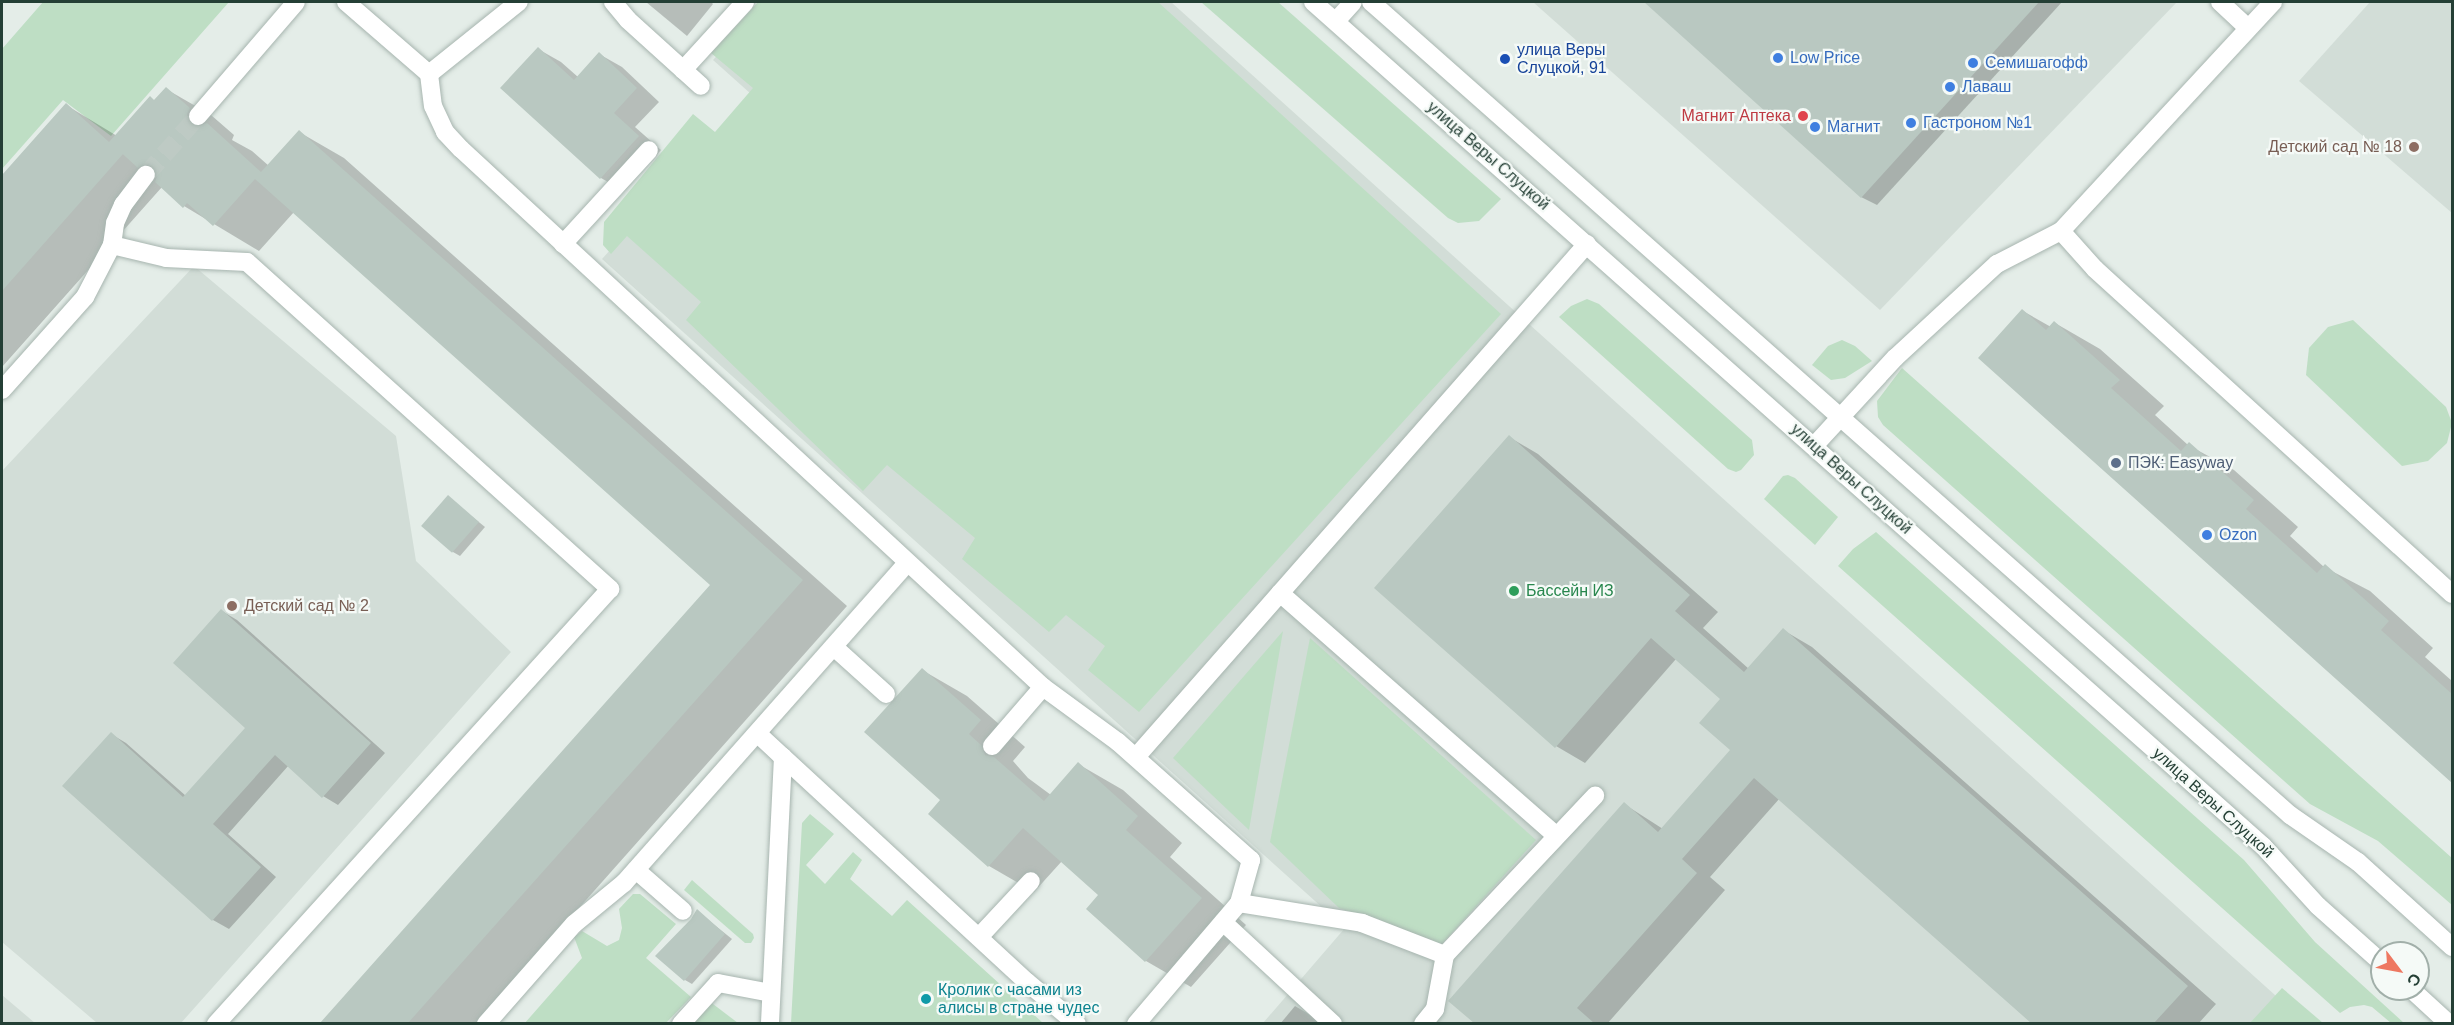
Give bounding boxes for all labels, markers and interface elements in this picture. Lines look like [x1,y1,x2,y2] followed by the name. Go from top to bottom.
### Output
[1517,40,1607,78] place label: улица Веры Слуцкой, 91
[1790,48,1860,68] place label: Low Price
[1771,51,1785,65] marker: Low Price
[1498,52,1512,66] marker: улица Веры Слуцкой, 91
[1985,53,2088,73] place label: Семишагофф
[1966,56,1980,70] marker: Семишагофф
[1962,77,2011,97] place label: Лаваш
[1943,80,1957,94] marker: Лаваш
[1423,98,1553,214] street label: улица Веры Слуцкой
[1682,106,1791,126] place label: Магнит Аптека
[1796,109,1810,123] marker: Магнит Аптека
[1923,113,2032,133] place label: Гастроном №1
[1904,116,1918,130] marker: Гастроном №1
[1827,117,1880,137] place label: Магнит
[1808,120,1822,134] marker: Магнит
[2268,137,2402,157] place label: Детский сад № 18
[2407,140,2421,154] marker: Детский сад № 18
[1787,420,1915,538] street label: улица Веры Слуцкой
[2128,453,2233,473] place label: ПЭК: Easyway
[2109,456,2123,470] marker: ПЭК: Easyway
[2219,525,2257,545] place label: Ozon
[2200,528,2214,542] marker: Ozon
[1526,581,1614,601] place label: Бассейн ИЗ
[1507,584,1521,598] marker: Бассейн ИЗ
[244,596,369,616] place label: Детский сад № 2
[225,599,239,613] marker: Детский сад № 2
[2149,744,2277,862] street label: улица Веры Слуцкой
[2370,941,2430,1001] north arrow
[2404,970,2424,989] text: С
[938,980,1099,1018] place label: Кролик с часами из алисы в стране чудес
[919,992,933,1006] marker: Кролик с часами из алисы в стране чудес

